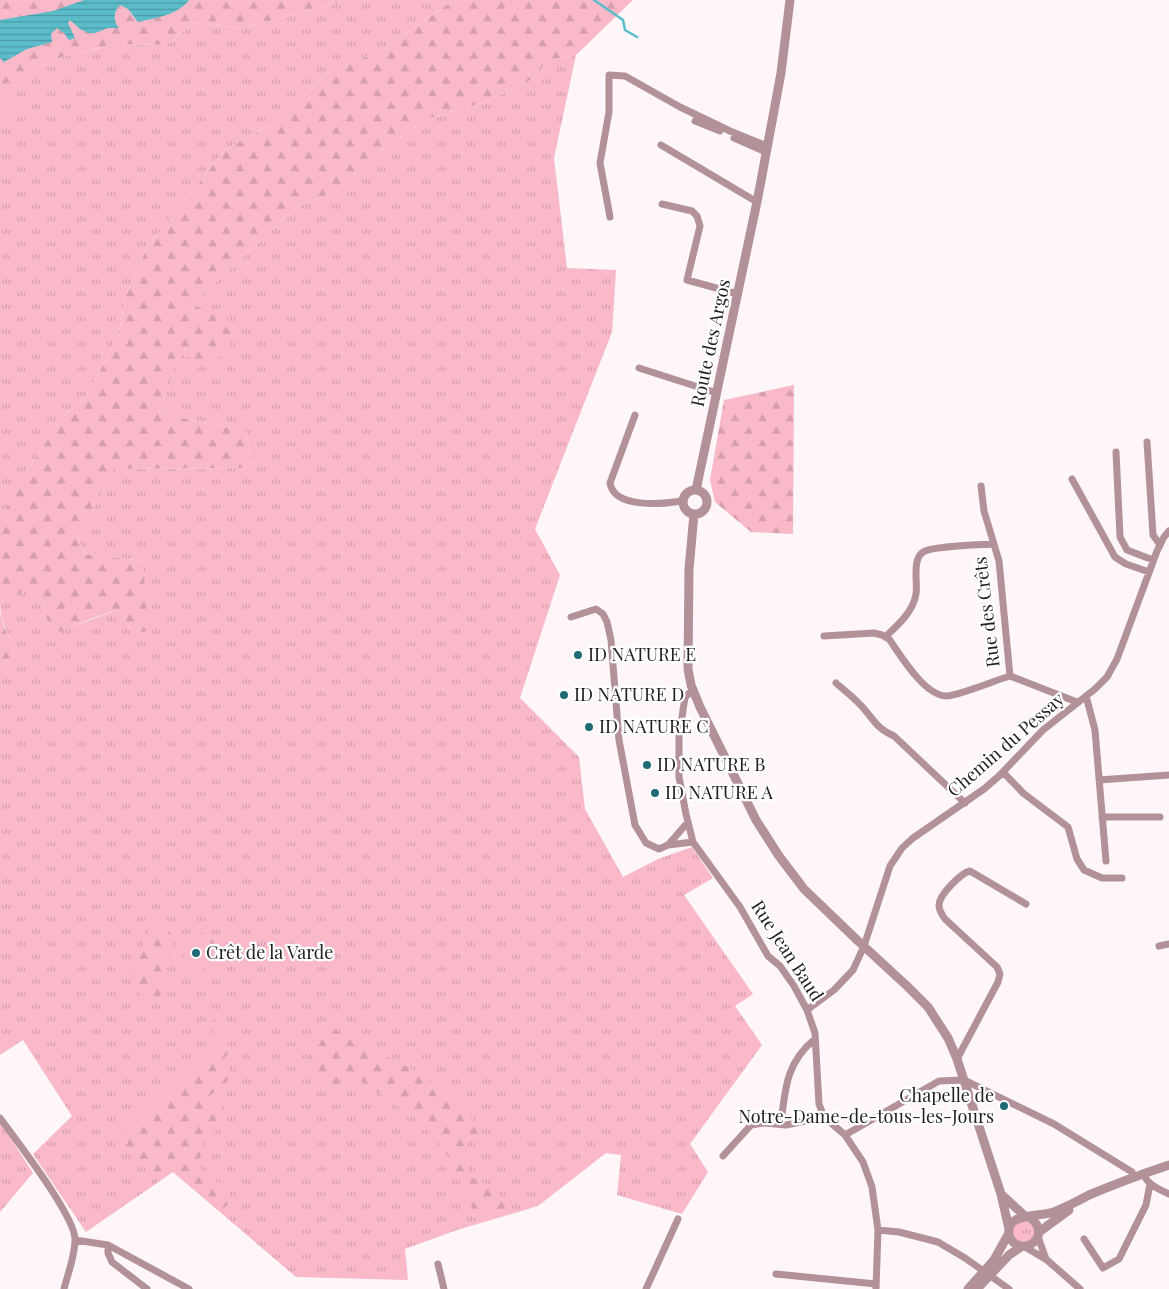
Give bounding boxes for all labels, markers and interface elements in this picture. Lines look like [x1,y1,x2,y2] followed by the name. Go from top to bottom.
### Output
[685,277,735,409] street label: Route des Argos
[967,555,1005,669] street label: Rue des Crêts
[588,642,696,666] place label: ID NATURE E
[572,649,584,661] marker: ID NATURE E
[574,682,684,706] place label: ID NATURE D
[942,687,1069,802] street label: Chemin du Pessay
[558,689,570,701] marker: ID NATURE D
[599,714,709,738] place label: ID NATURE C
[583,721,595,733] marker: ID NATURE C
[657,752,765,776] place label: ID NATURE B
[641,759,653,771] marker: ID NATURE B
[665,780,774,804] place label: ID NATURE A
[649,787,661,799] marker: ID NATURE A
[746,895,830,1006] street label: Rue Jean Baud
[206,940,333,964] place label: Crêt de la Varde
[190,947,202,959] marker: Crêt de la Varde
[738,1083,994,1128] place label: Chapelle de Notre-Dame-de-tous-les-Jours
[998,1100,1010,1112] marker: Chapelle de Notre-Dame-de-tous-les-Jours

